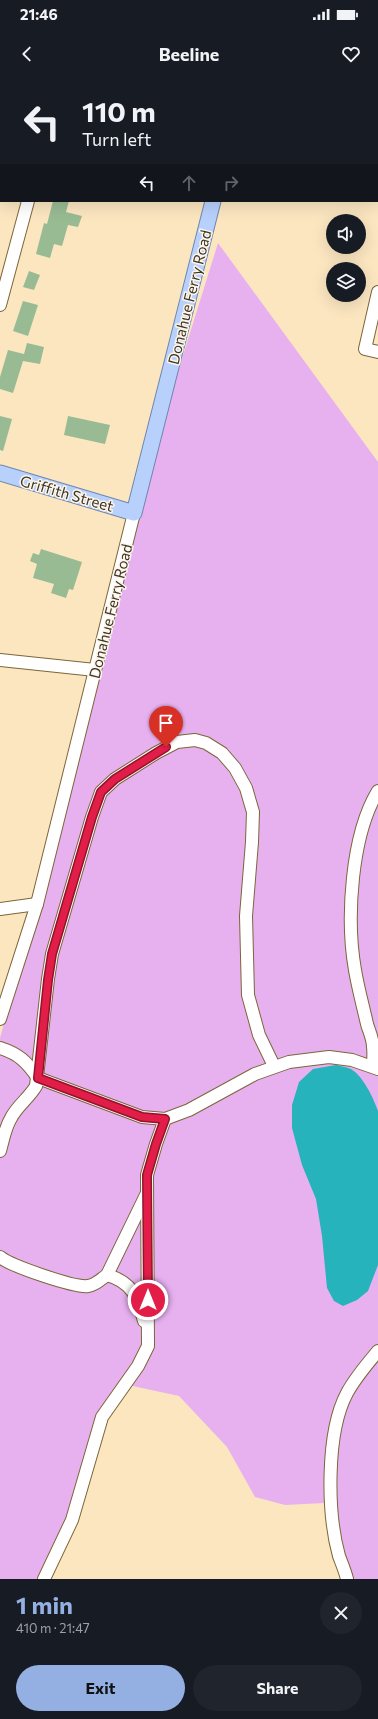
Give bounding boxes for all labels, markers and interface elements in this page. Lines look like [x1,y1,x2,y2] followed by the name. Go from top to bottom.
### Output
[20,5,58,23] text: 21:46
[16,43,38,65] icon: back
[159,43,219,65] text: Beeline
[340,43,362,65] icon: heart
[82,94,156,128] text: 110 m
[16,96,68,148] icon: left
[82,128,151,150] text: Turn left
[136,172,158,194] icon: left
[178,172,200,194] icon: ahead
[220,172,242,194] icon: right
[326,214,366,302] map controls
[326,214,366,254] button: sound
[164,228,214,366] street label: Donahue Ferry Road
[326,262,366,302] button: layers
[18,471,116,515] street label: Griffith Street
[85,542,135,680] street label: Donahue Ferry Road
[149,706,183,747] pin
[155,712,177,734] icon: arrive
[127,1279,169,1321] position arrow
[16,1590,73,1619] text: 1 min
[320,1592,362,1634] button: close
[16,1620,90,1636] text: 410 m · 21:47
[16,1665,185,1711] button: Exit
[193,1665,362,1711] button: Share

